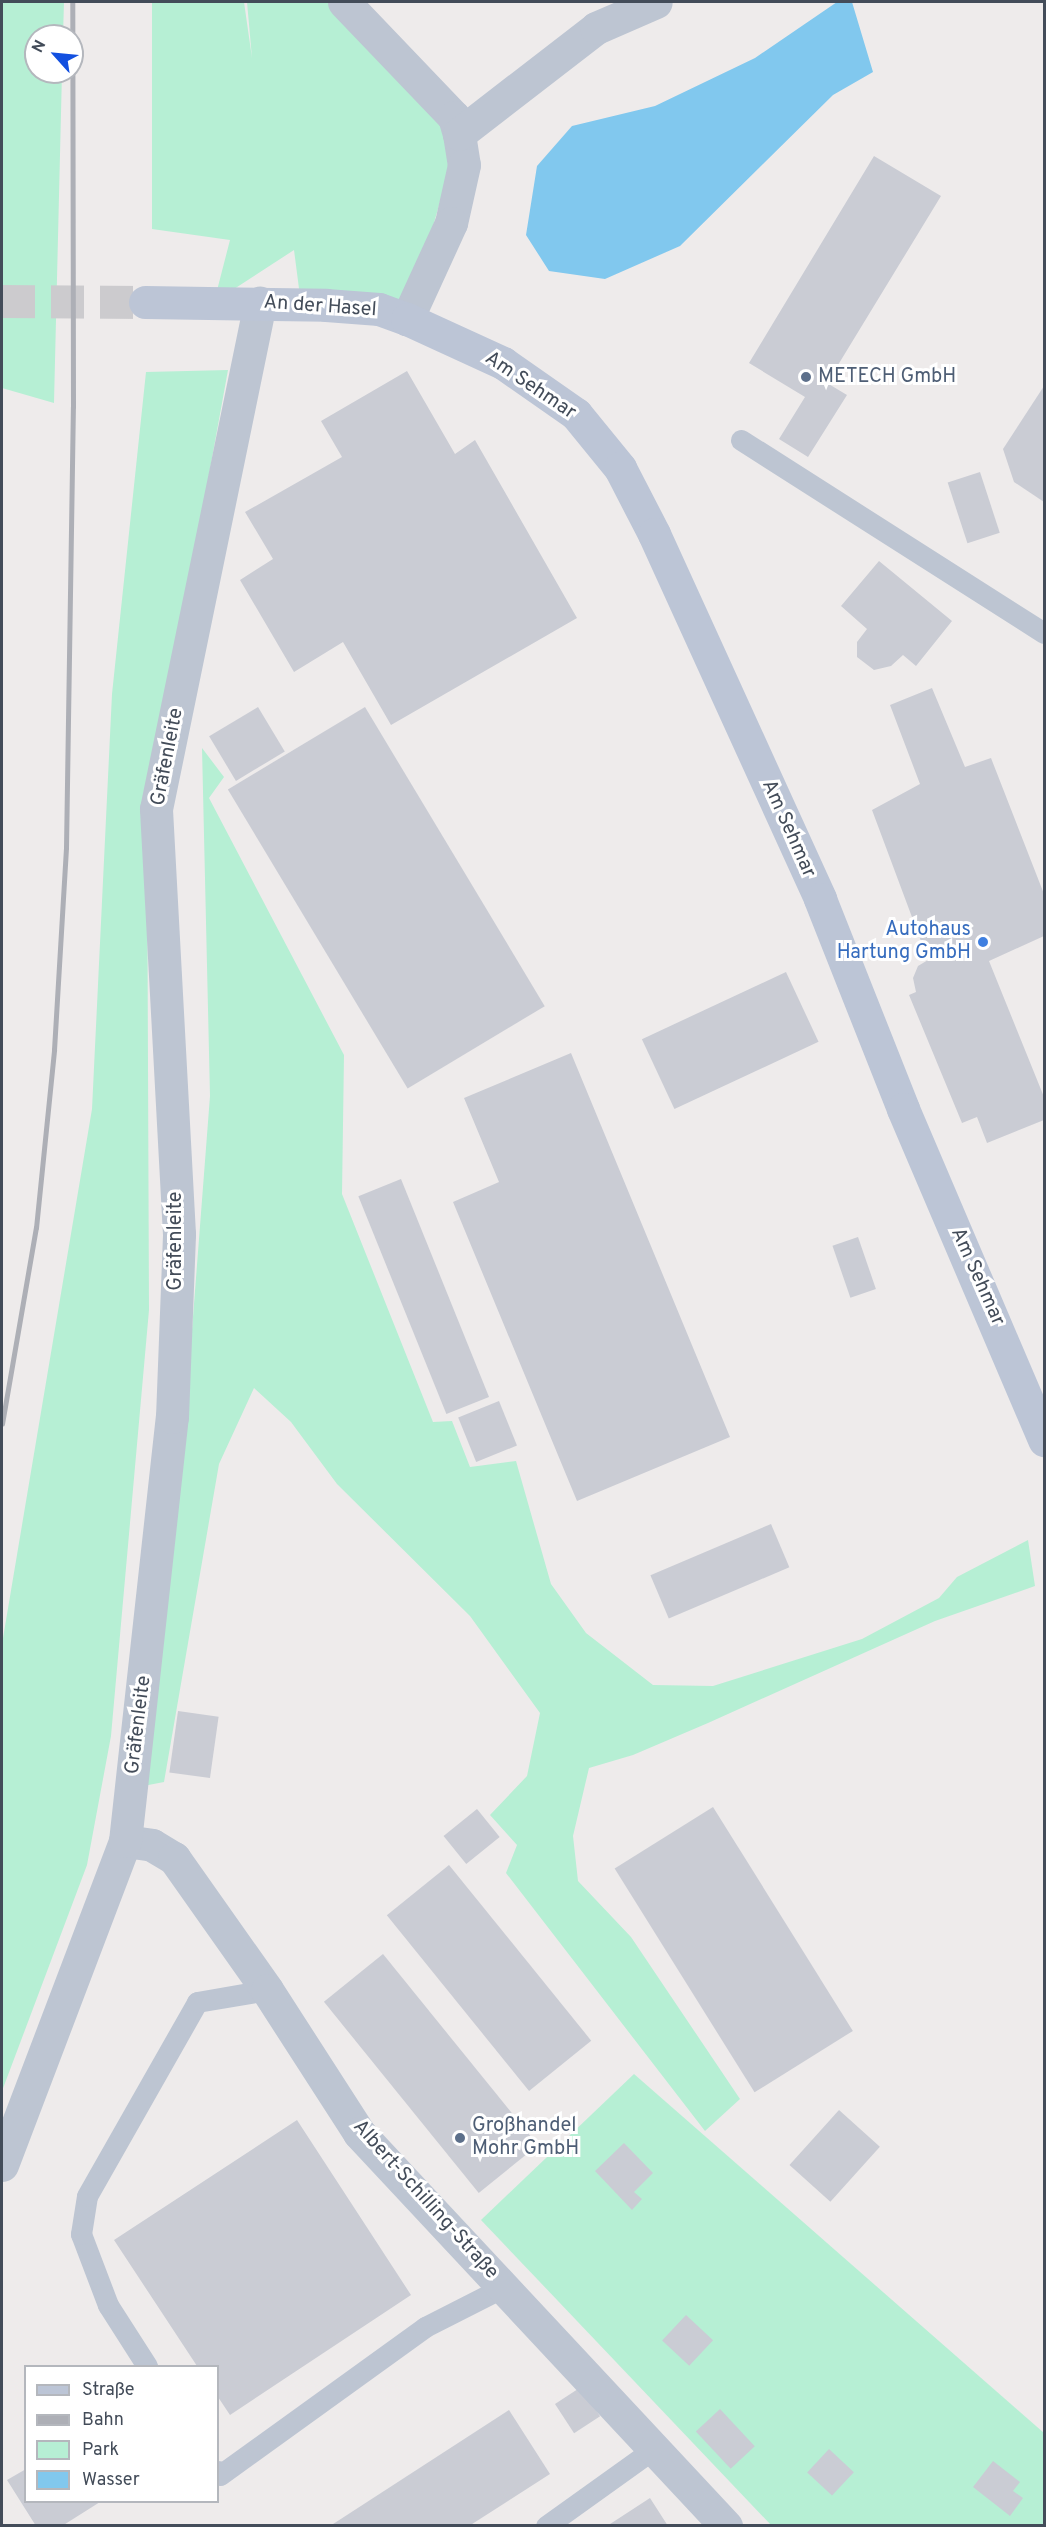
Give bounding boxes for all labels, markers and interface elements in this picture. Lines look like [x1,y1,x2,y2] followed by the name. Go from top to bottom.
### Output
[24,24,84,84] north arrow
[28,37,51,56] text: N
[263,291,377,323] street label: An der Hasel
[480,347,580,425] street label: Am Sehmar
[818,365,956,389] place label: METECH GmbH
[799,370,813,384] marker: METECH GmbH
[147,706,189,808] street label: Gräfenleite
[756,776,820,882] street label: Am Sehmar
[837,918,971,965] place label: Autohaus Hartung GmbH
[976,935,990,949] marker: Autohaus Hartung GmbH
[164,1191,188,1291] street label: Gräfenleite
[945,1224,1009,1330] street label: Am Sehmar
[121,1674,157,1776] street label: Gräfenleite
[472,2114,579,2161] place label: Großhandel Mohr GmbH
[347,2115,503,2285] street label: Albert-Schilling-Straße
[453,2131,467,2145] marker: Großhandel Mohr GmbH
[24,2365,219,2503] legend
[82,2379,134,2402] text: Straße
[82,2409,124,2432] text: Bahn
[82,2439,119,2462] text: Park
[82,2469,140,2492] text: Wasser

